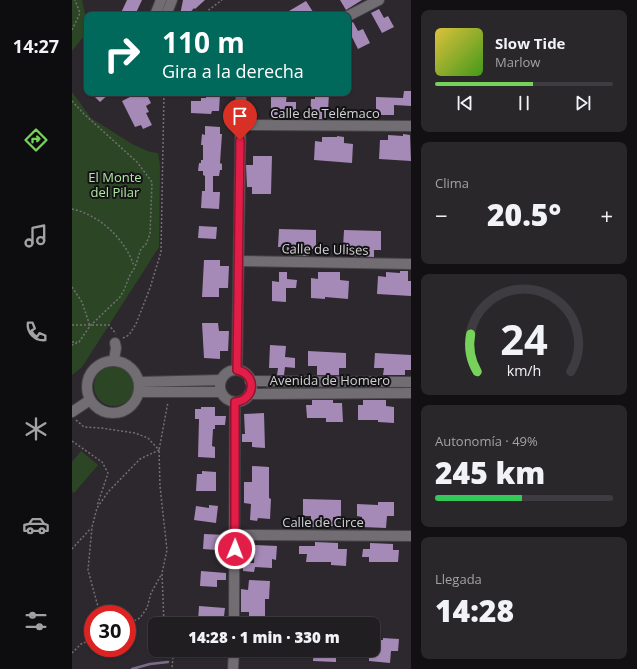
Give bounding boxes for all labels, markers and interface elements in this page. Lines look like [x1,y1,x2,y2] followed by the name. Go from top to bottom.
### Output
[162,23,245,61] text: 110 m
[96,28,148,80] icon: right
[495,33,565,53] text: Slow Tide
[13,34,59,58] text: 14:27
[495,53,540,71] text: Marlow
[162,59,304,83] text: Gira a la derecha
[454,92,476,114] icon: previous
[513,92,535,114] icon: pause
[572,92,594,114] icon: next
[223,99,257,140] pin
[270,104,380,122] street label: Calle de Telémaco
[229,105,251,127] icon: arrive
[22,126,50,154] icon: directions
[88,168,142,201] park label: El Monte del Pilar
[435,174,469,192] text: Clima
[487,194,561,235] text: 20.5°
[435,200,448,230] text: −
[600,200,613,230] text: +
[22,222,50,250] icon: music
[281,239,369,259] street label: Calle de Ulises
[500,311,548,367] text: 24
[22,318,50,346] icon: phone
[507,361,541,380] text: km/h
[270,371,390,389] street label: Avenida de Homero
[22,415,50,443] icon: climate
[435,432,538,450] text: Autonomía · 49%
[435,452,545,493] text: 245 km
[22,511,50,539] icon: car
[282,513,364,531] street label: Calle de Circe
[214,528,256,570] position arrow
[435,570,482,588] text: Llegada
[435,590,514,631] text: 14:28
[84,605,136,657] speed limit sign: 30
[22,607,50,635] icon: filters
[188,627,340,647] text: 14:28 · 1 min · 330 m

